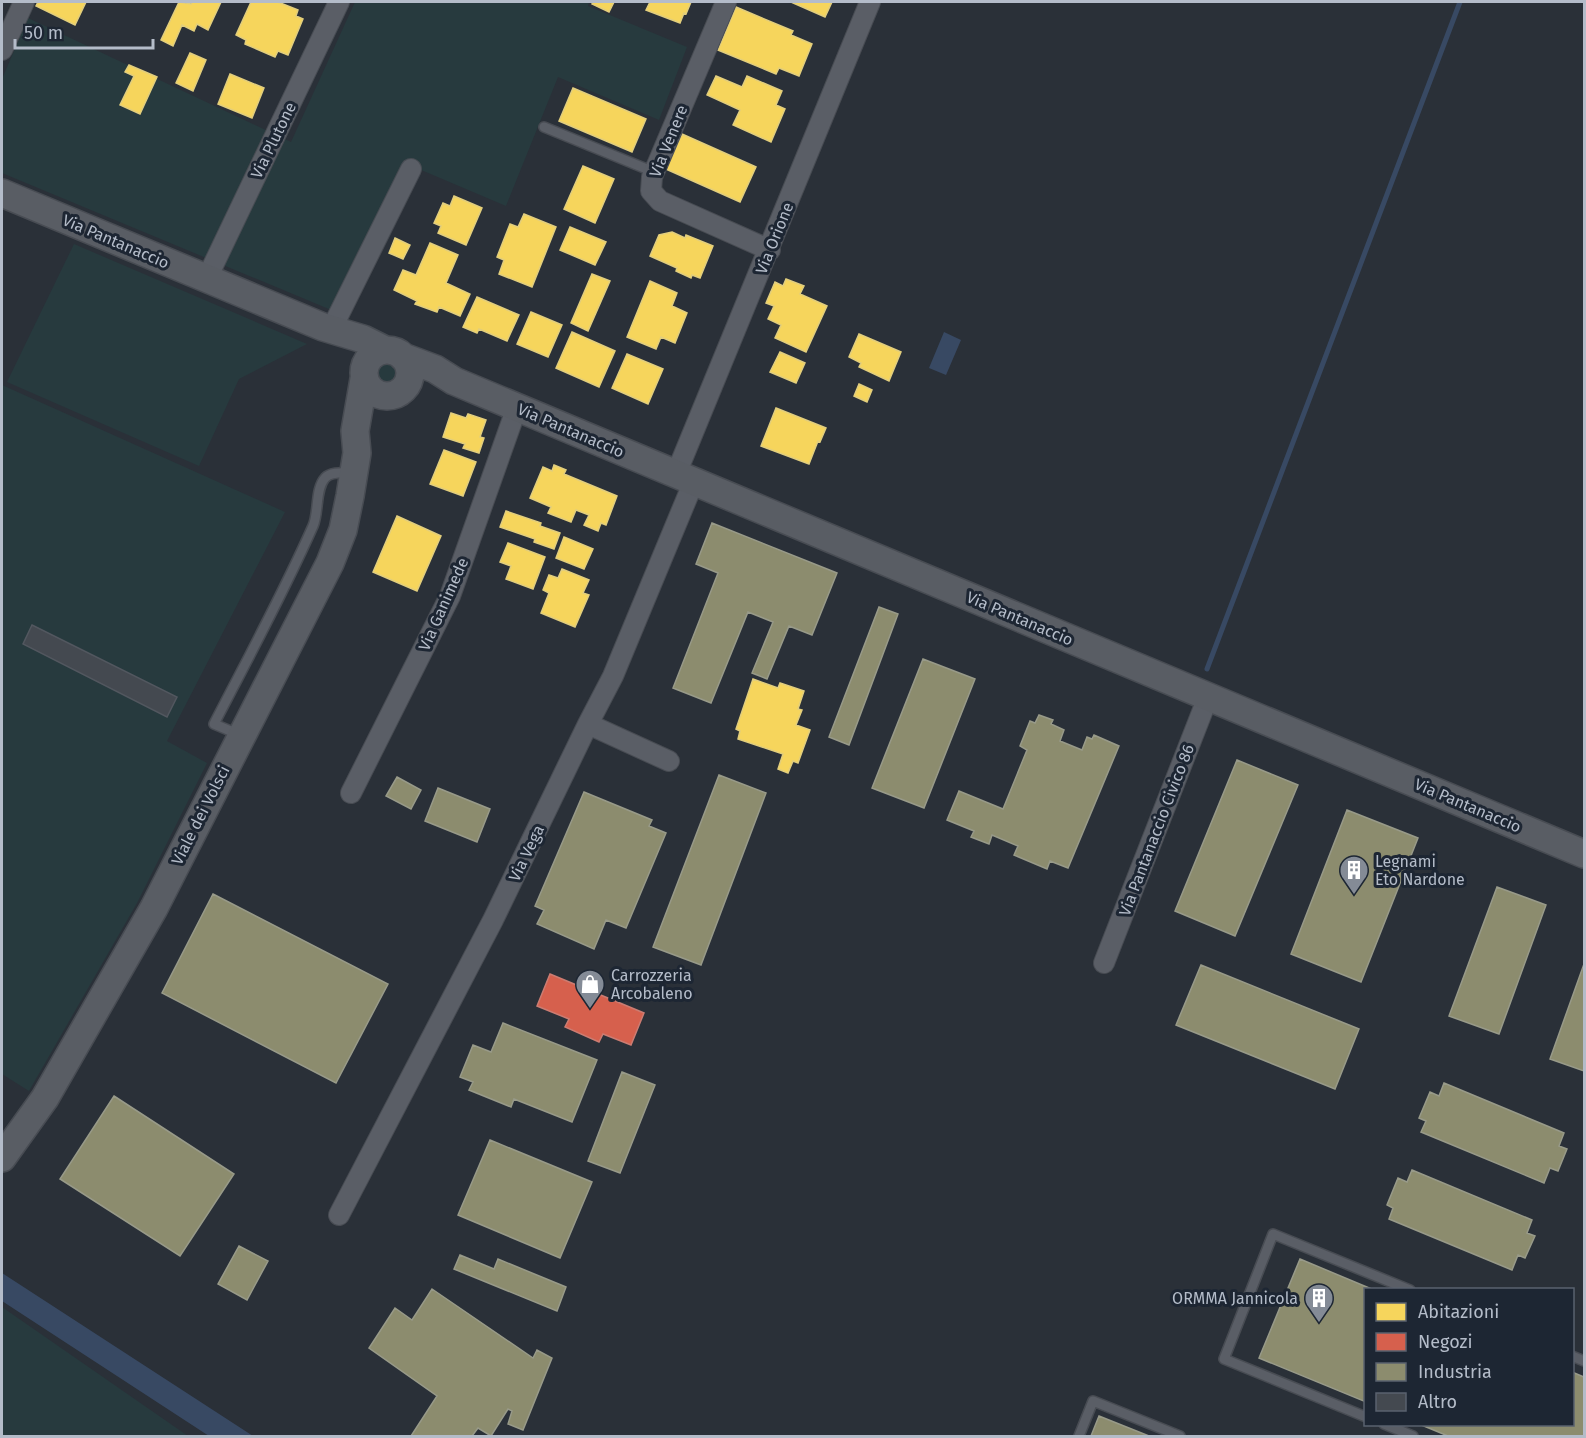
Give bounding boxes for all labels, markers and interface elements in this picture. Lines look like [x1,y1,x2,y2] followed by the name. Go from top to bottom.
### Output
[15,12,153,50] scale bar
[24,22,63,44] text: 50 m
[247,99,300,181] street label: Via Plutone
[645,102,692,180] street label: Via Venere
[752,200,797,277] street label: Via Orione
[60,210,172,273] street label: Via Pantanaccio
[515,399,627,462] street label: Via Pantanaccio
[414,555,472,654] street label: Via Ganimede
[964,587,1076,650] street label: Via Pantanaccio
[1115,742,1198,919] street label: Via Pantanaccio Civico 86
[167,762,234,868] street label: Viale dei Volsci
[1412,774,1524,837] street label: Via Pantanaccio
[505,822,548,884] street label: Via Vega
[1375,852,1465,889] place label: Legnami Eto Nardone
[1338,854,1370,896] building icon: Legnami Eto Nardone
[611,966,692,1003] place label: Carrozzeria Arcobaleno
[574,968,606,1010] shop icon: Carrozzeria Arcobaleno
[1303,1282,1335,1324] building icon: ORMMA Jannicola
[1364,1288,1574,1426] legend
[1172,1289,1298,1308] place label: ORMMA Jannicola
[1418,1301,1499,1323] text: Abitazioni
[1418,1331,1473,1353] text: Negozi
[1418,1361,1492,1383] text: Industria
[1418,1391,1457,1413] text: Altro

